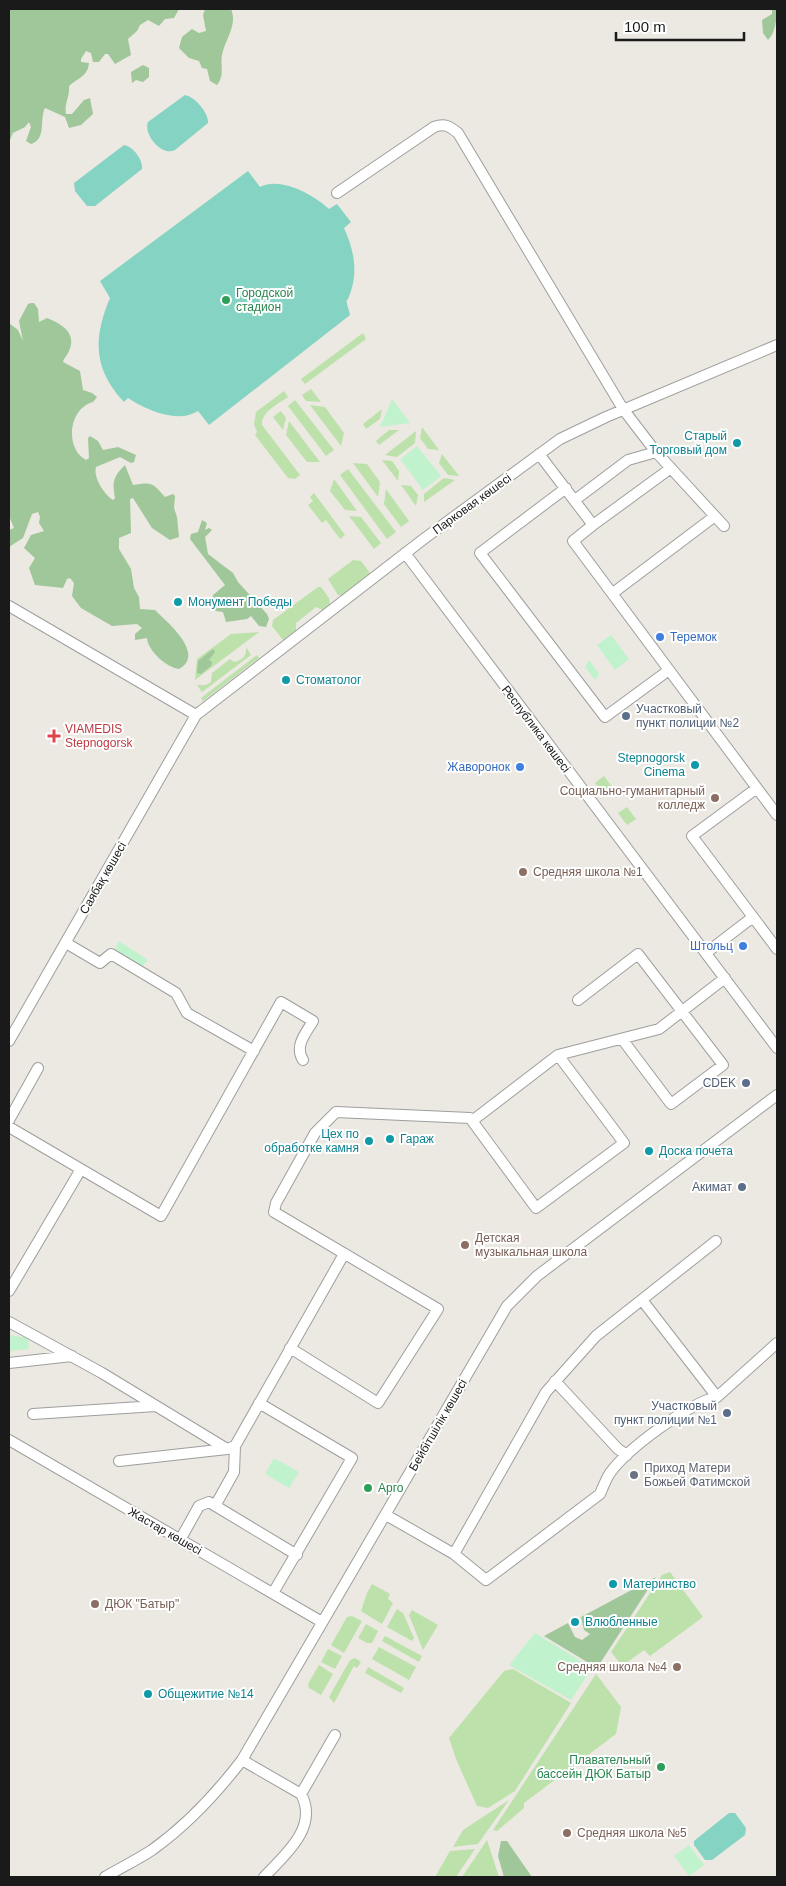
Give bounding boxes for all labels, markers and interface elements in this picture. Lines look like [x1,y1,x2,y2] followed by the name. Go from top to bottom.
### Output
[616,10,744,42] scale bar
[624,18,666,35] text: 100 m
[236,286,293,314] place label: Городской стадион
[220,294,232,306] marker: Городской стадион
[650,429,727,457] place label: Старый Торговый дом
[731,437,743,449] marker: Старый Торговый дом
[430,471,514,537] street label: Парковая көшесі
[188,595,292,609] place label: Монумент Победы
[172,596,184,608] marker: Монумент Победы
[670,630,718,644] place label: Теремок
[654,631,666,643] marker: Теремок
[296,673,362,687] place label: Стоматолог
[280,674,292,686] marker: Стоматолог
[499,683,573,775] street label: Республика көшесі
[636,702,739,730] place label: Участковый пункт полиции №2
[620,710,632,722] marker: Участковый пункт полиции №2
[65,722,133,750] place label: VIAMEDIS Stepnogorsk
[47,729,61,743] marker: VIAMEDIS Stepnogorsk
[618,751,686,779] place label: Stepnogorsk Cinema
[689,759,701,771] marker: Stepnogorsk Cinema
[447,760,511,774] place label: Жаворонок
[514,761,526,773] marker: Жаворонок
[560,784,705,812] place label: Социально-гуманитарный колледж
[709,792,721,804] marker: Социально-гуманитарный колледж
[77,840,129,916] street label: Саябақ көшесі
[533,865,643,879] place label: Средняя школа №1
[517,866,529,878] marker: Средняя школа №1
[690,939,733,953] place label: Штольц
[737,940,749,952] marker: Штольц
[703,1076,736,1090] place label: CDEK
[740,1077,752,1089] marker: CDEK
[264,1127,359,1155] place label: Цех по обработке камня
[400,1132,434,1146] place label: Гараж
[384,1133,396,1145] marker: Гараж
[363,1135,375,1147] marker: Цех по обработке камня
[659,1144,733,1158] place label: Доска почета
[643,1145,655,1157] marker: Доска почета
[692,1180,732,1194] place label: Акимат
[736,1181,748,1193] marker: Акимат
[475,1231,588,1259] place label: Детская музыкальная школа
[459,1239,471,1251] marker: Детская музыкальная школа
[406,1377,470,1473] street label: Бейбітшілік көшесі
[614,1399,717,1427] place label: Участковый пункт полиции №1
[721,1407,733,1419] marker: Участковый пункт полиции №1
[644,1461,750,1489] place label: Приход Матери Божьей Фатимской
[628,1469,640,1481] marker: Приход Матери Божьей Фатимской
[378,1481,404,1495] place label: Арго
[362,1482,374,1494] marker: Арго
[126,1504,204,1558] street label: Жастар көшесі
[623,1577,696,1591] place label: Материнство
[607,1578,619,1590] marker: Материнство
[105,1597,179,1611] place label: ДЮК "Батыр"
[89,1598,101,1610] marker: ДЮК "Батыр"
[585,1615,658,1629] place label: Влюбленные
[569,1616,581,1628] marker: Влюбленные
[557,1660,667,1674] place label: Средняя школа №4
[671,1661,683,1673] marker: Средняя школа №4
[158,1687,254,1701] place label: Общежитие №14
[142,1688,154,1700] marker: Общежитие №14
[537,1753,651,1781] place label: Плавательный бассейн ДЮК Батыр
[655,1761,667,1773] marker: Плавательный бассейн ДЮК Батыр
[577,1826,687,1840] place label: Средняя школа №5
[561,1827,573,1839] marker: Средняя школа №5

